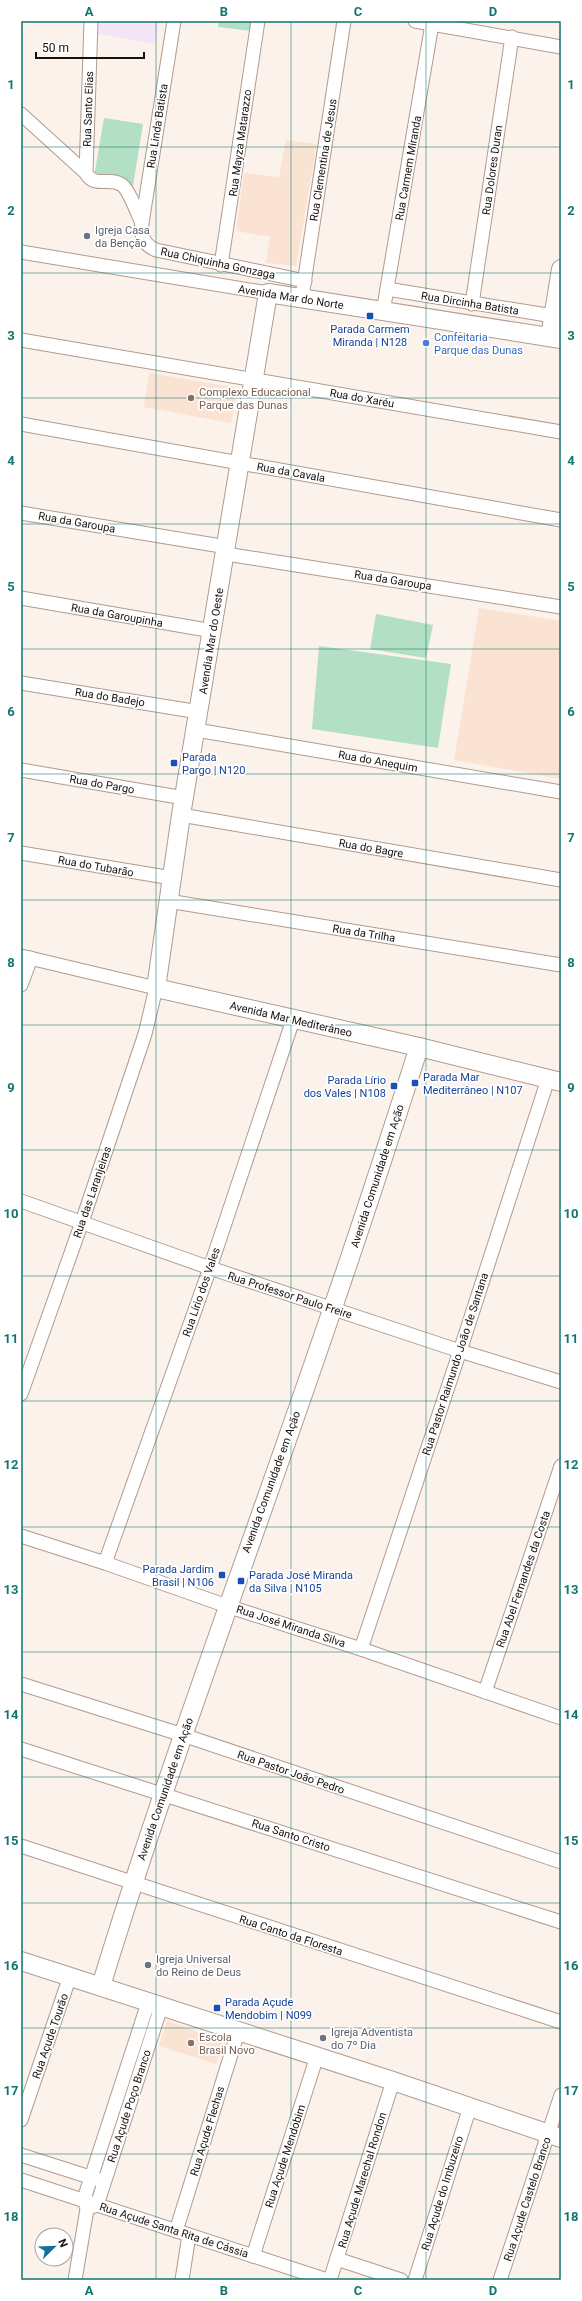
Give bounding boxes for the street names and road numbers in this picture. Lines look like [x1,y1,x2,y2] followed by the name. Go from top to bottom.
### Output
[81,71,96,147] street label: Rua Santo Elias
[144,83,171,169] street label: Rua Linda Batista
[227,89,254,198] street label: Rua Mayza Matarazzo
[307,98,340,222] street label: Rua Clementina de Jesus
[393,115,424,222] street label: Rua Carmem Miranda
[480,124,505,216] street label: Rua Dolores Duran
[159,245,276,282] street label: Rua Chiquinha Gonzaga
[237,283,345,312] street label: Avenida Mar do Norte
[420,289,520,318] street label: Rua Dircinha Batista
[329,386,395,411] street label: Rua do Xaréu
[256,460,326,485] street label: Rua da Cavala
[37,509,116,536] street label: Rua da Garoupa
[353,568,432,593] street label: Rua da Garoupa
[197,587,226,695] street label: Avendia Mar do Oeste
[70,601,164,630] street label: Rua da Garoupinha
[74,686,146,709] street label: Rua do Badejo
[337,748,419,775] street label: Rua do Anequim
[68,772,135,797] street label: Rua do Pargo
[338,836,404,861] street label: Rua do Bagre
[57,853,135,880] street label: Rua do Tubarão
[332,922,396,945] street label: Rua da Trilha
[228,999,353,1040] street label: Avenida Mar Mediterâneo
[348,1103,407,1249] street label: Avenida Comunidade em Ação
[71,1144,114,1240] street label: Rua das Laranjeiras
[180,1246,223,1338] street label: Rua Lírio dos Vales
[226,1269,354,1322] street label: Rua Professor Paulo Freire
[420,1271,491,1457] street label: Rua Pastor Raimundo João de Santana
[240,1410,303,1555] street label: Avenida Comunidade em Ação
[494,1509,553,1649] street label: Rua Abel Fernandes da Costa
[235,1603,347,1650] street label: Rua José Miranda Silva
[135,1716,196,1862] street label: Avenida Comunidade em Ação
[236,1748,346,1797] street label: Rua Pastor João Pedro
[250,1817,332,1854] street label: Rua Santo Cristo
[238,1913,344,1958] street label: Rua Canto da Floresta
[30,1992,71,2080] street label: Rua Açude Tourão
[105,2048,154,2164] street label: Rua Açude Poço Branco
[188,2084,227,2178] street label: Rua Açude Flechas
[263,2103,308,2209] street label: Rua Açude Mendobim
[336,2111,389,2250] street label: Rua Açude Marechal Rondon
[419,2134,466,2252] street label: Rua Açude do Imbuzeiro
[501,2135,554,2263] street label: Rua Açude Castelo Branco
[98,2200,250,2261] street label: Rua Açude Santa Rita de Cássia

